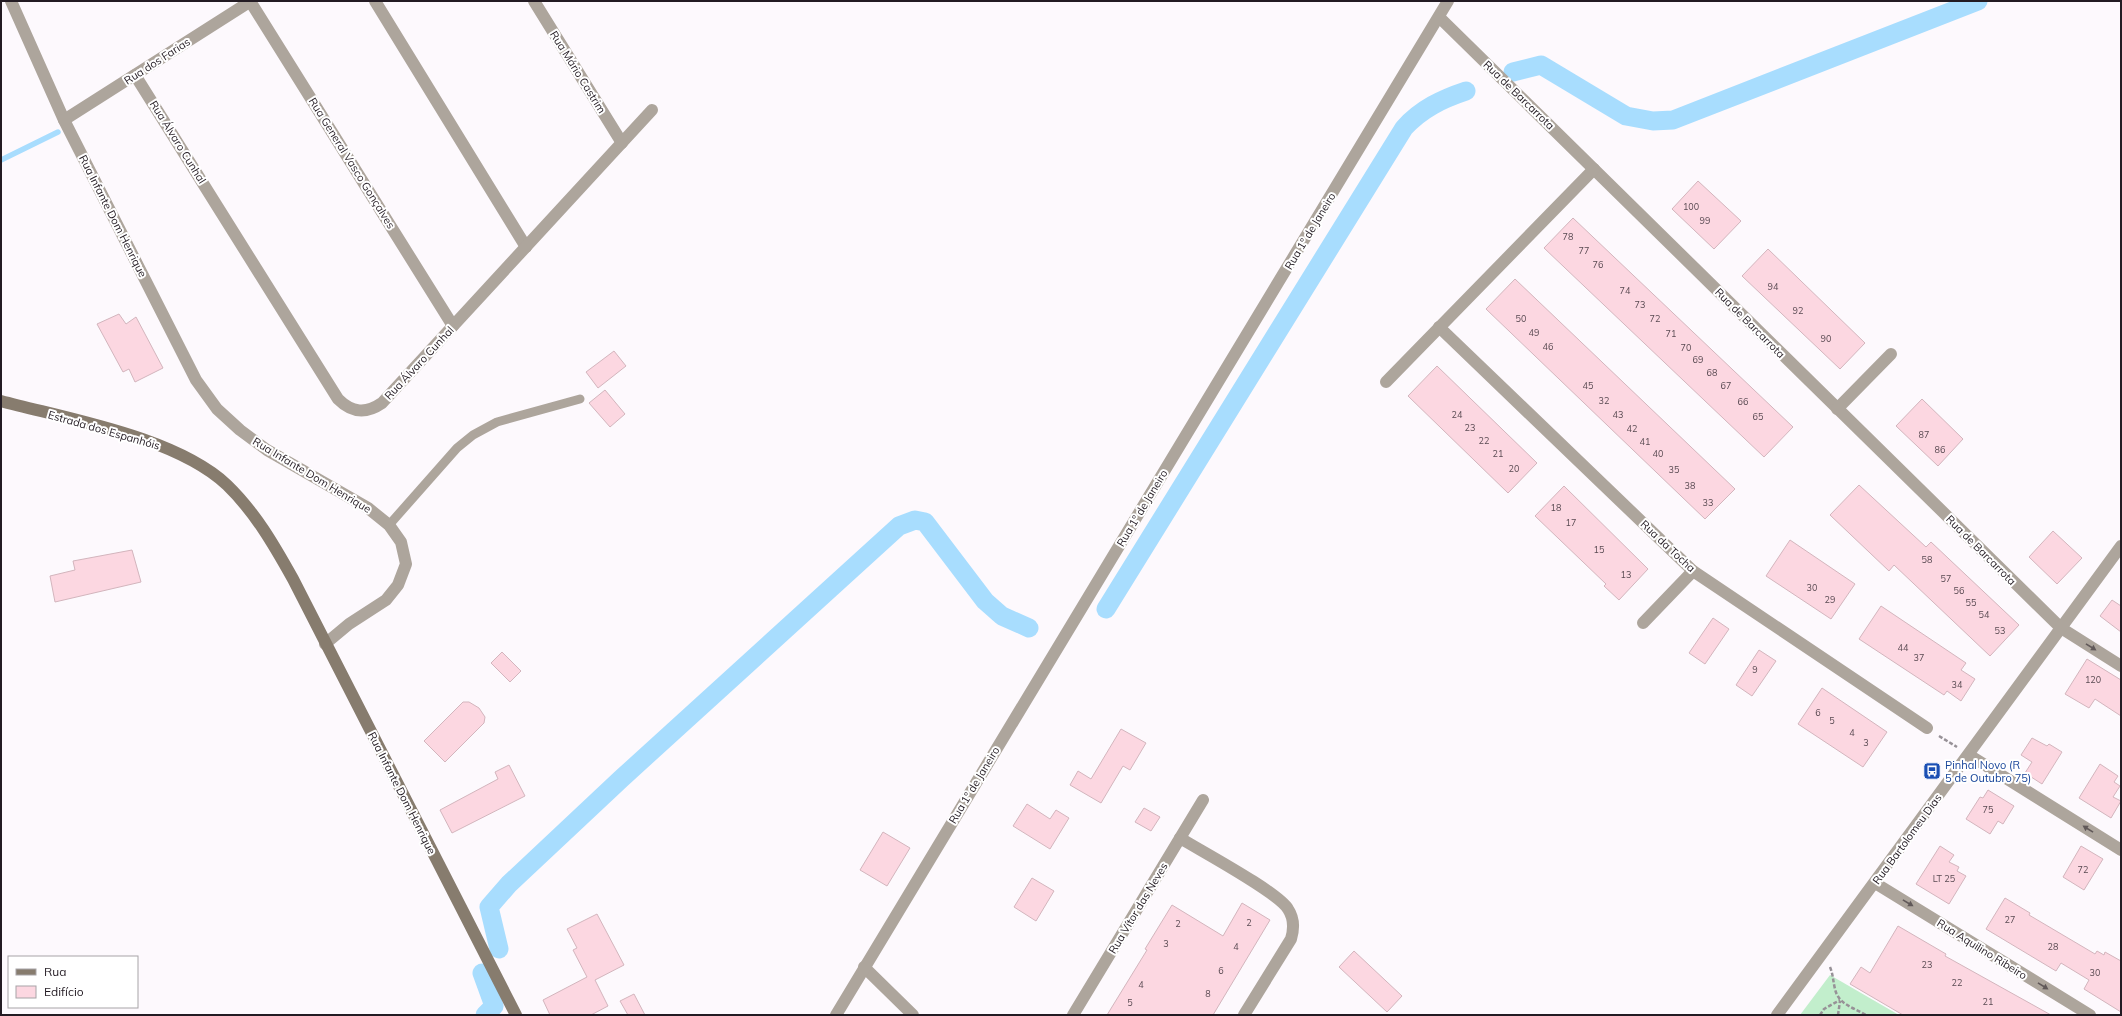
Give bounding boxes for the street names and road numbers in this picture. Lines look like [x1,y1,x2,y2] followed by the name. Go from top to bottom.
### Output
[547,28,609,116] street label: Rua Mário Castrim
[121,34,193,88] street label: Rua dos Farias
[1481,57,1557,133] street label: Rua de Barcarrota
[306,95,398,231] street label: Rua General Vasco Gonçalves
[147,98,209,186] street label: Rua Álvaro Cunhal
[76,152,150,280] street label: Rua Infante Dom Henrique
[1281,190,1339,272] street label: Rua 1º de Janeiro
[1712,285,1788,361] street label: Rua de Barcarrota
[381,323,457,403] street label: Rua Álvaro Cunhal
[46,407,162,453] street label: Estrada dos Espanhóis
[250,434,374,516] street label: Rua Infante Dom Henrique
[1113,467,1171,549] street label: Rua 1º de Janeiro
[1943,512,2019,588] street label: Rua de Barcarrota
[1638,517,1698,575] street label: Rua da Tocha
[365,729,439,857] street label: Rua Infante Dom Henrique
[945,744,1003,826] street label: Rua 1º de Janeiro
[1869,791,1945,887] street label: Rua Bartolomeu Dias
[1105,860,1171,956] street label: Rua Vítor das Neves
[1934,916,2030,982] street label: Rua Aquilino Ribeiro

